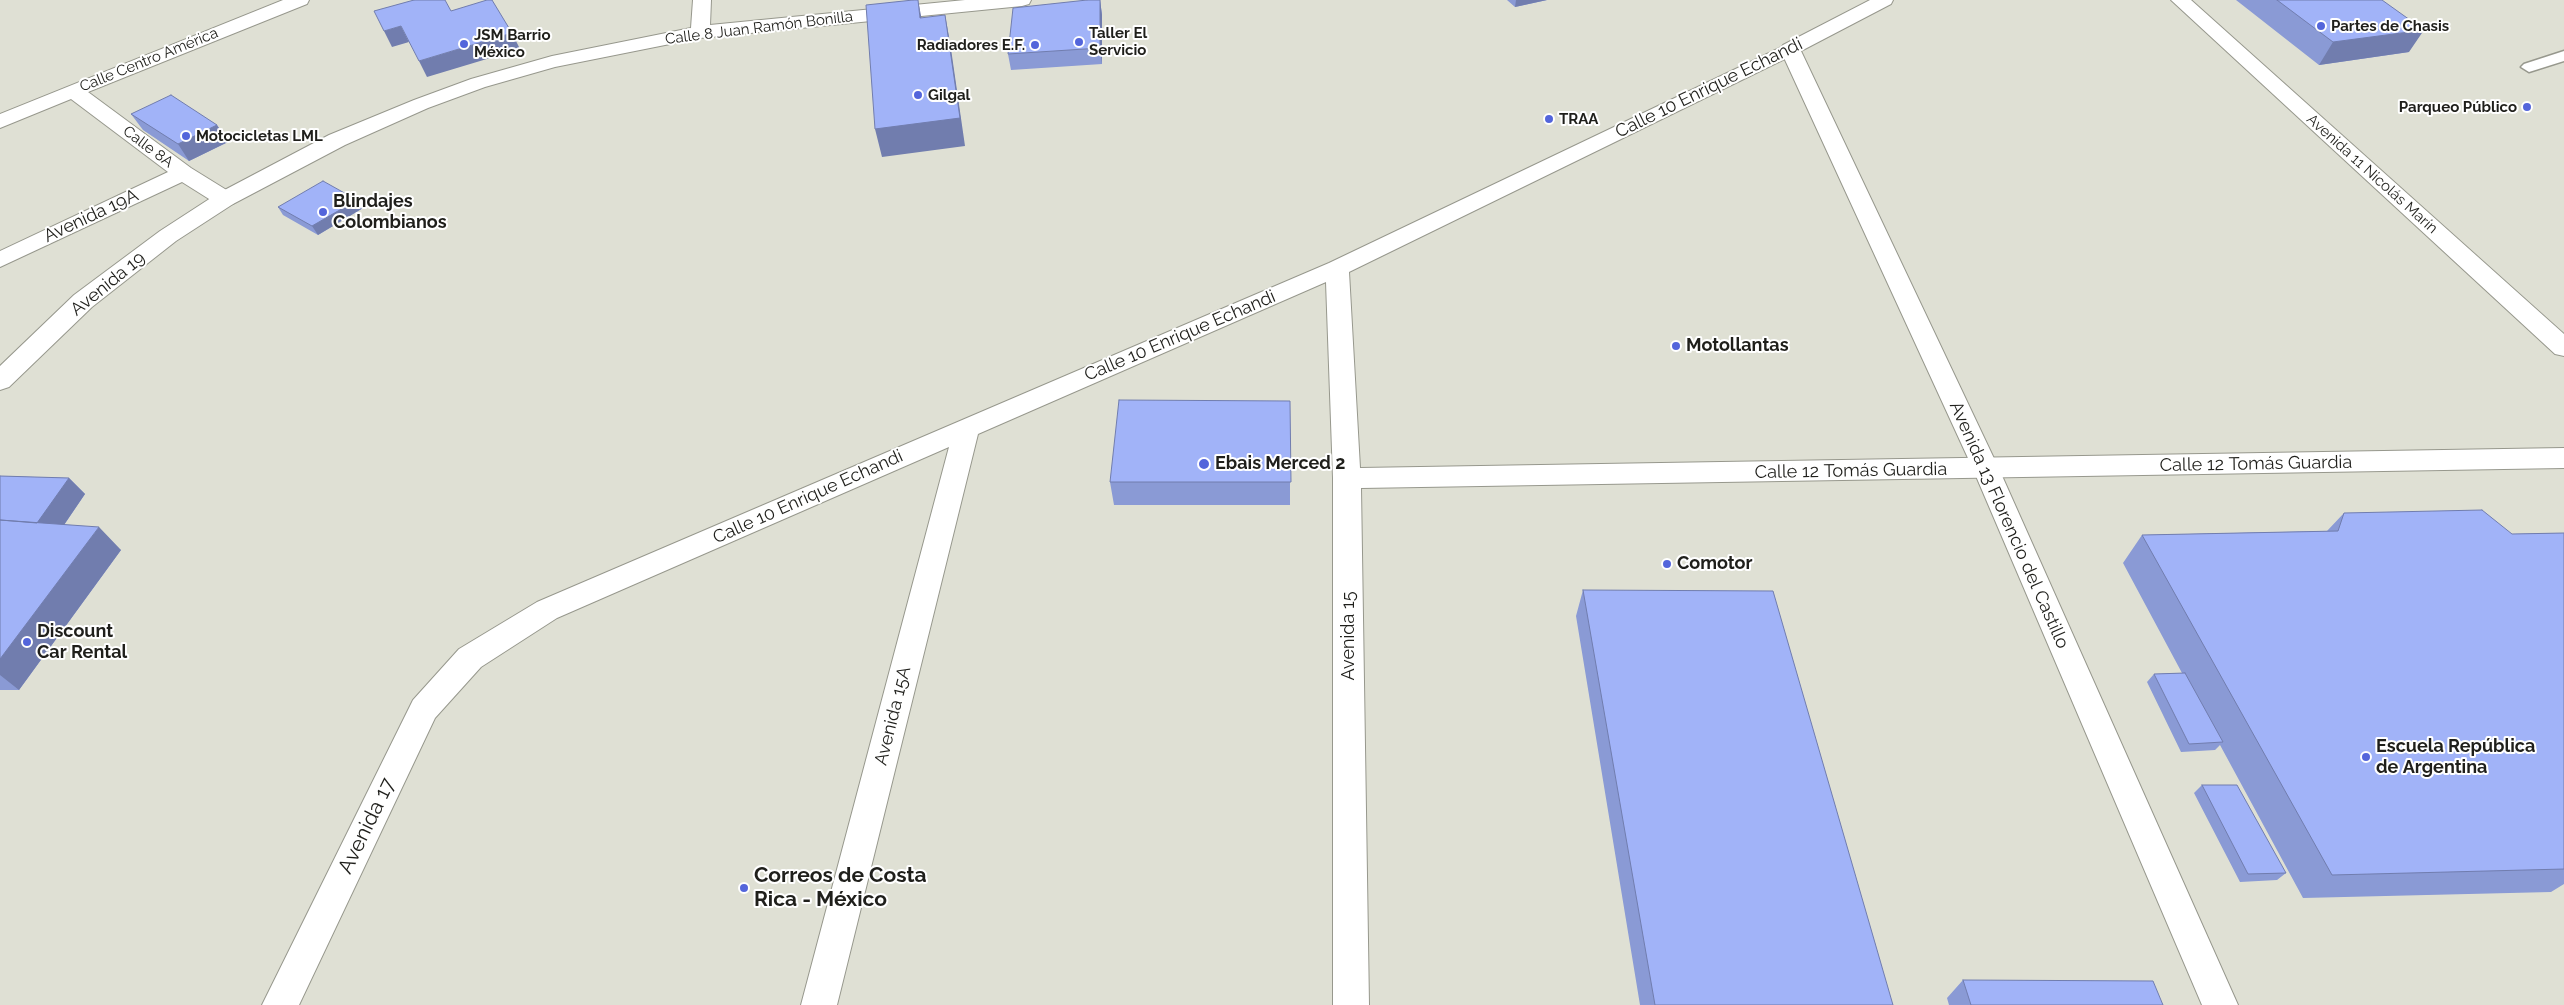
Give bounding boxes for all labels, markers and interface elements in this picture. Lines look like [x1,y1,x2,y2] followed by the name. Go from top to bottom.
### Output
[664,8,854,48] street label: Calle 8 Juan Ramón Bonilla
[2331,17,2449,35] place label: Partes de Chasis
[2315,20,2327,32] marker: Partes de Chasis
[77,24,221,96] street label: Calle Centro América
[1089,24,1147,59] place label: Taller El Servicio
[474,26,550,61] place label: JSM Barrio México
[1612,33,1806,143] street label: Calle 10 Enrique Echandi
[917,36,1025,54] place label: Radiadores E.F.
[1073,36,1085,48] marker: Taller El Servicio
[458,38,470,50] marker: JSM Barrio México
[1029,39,1041,51] marker: Radiadores E.F.
[928,86,970,104] place label: Gilgal
[912,89,924,101] marker: Gilgal
[2399,98,2517,116] place label: Parqueo Público
[2521,101,2533,113] marker: Parqueo Público
[1559,110,1598,128] place label: TRAA
[2303,110,2441,238] street label: Avenida 11 Nicolás Marín
[1543,113,1555,125] marker: TRAA
[119,122,177,172] street label: Calle 8A
[196,127,323,145] place label: Motocicletas LML
[180,130,192,142] marker: Motocicletas LML
[40,185,142,247] street label: Avenida 19A
[333,191,447,233] place label: Blindajes Colombianos
[317,206,329,218] marker: Blindajes Colombianos
[66,247,150,321] street label: Avenida 19
[1081,286,1279,386] street label: Calle 10 Enrique Echandi
[1686,335,1789,357] place label: Motollantas
[1670,340,1682,352] marker: Motollantas
[1945,398,2073,652] street label: Avenida 13 Florencio del Castillo
[710,445,906,549] street label: Calle 10 Enrique Echandi
[2160,452,2352,476] street label: Calle 12 Tomás Guardia
[1215,453,1345,475] place label: Ebais Merced 2
[1197,457,1211,471] marker: Ebais Merced 2
[1755,459,1947,483] street label: Calle 12 Tomás Guardia
[1677,553,1752,575] place label: Comotor
[1661,558,1673,570] marker: Comotor
[1338,592,1360,680] street label: Avenida 15
[37,621,127,664] place label: Discount Car Rental
[21,636,33,648] marker: Discount Car Rental
[870,664,916,768] street label: Avenida 15A
[2376,736,2535,779] place label: Escuela República de Argentina
[2360,751,2372,763] marker: Escuela República de Argentina
[333,774,401,878] street label: Avenida 17
[754,863,927,913] place label: Correos de Costa Rica - México
[738,882,750,894] marker: Correos de Costa Rica - México

